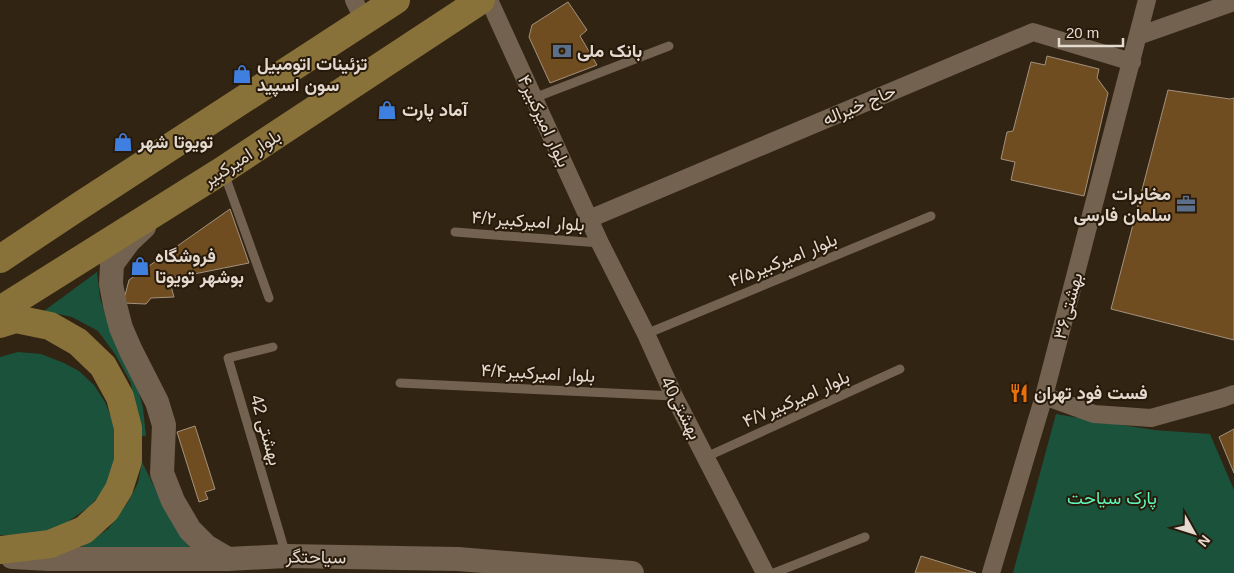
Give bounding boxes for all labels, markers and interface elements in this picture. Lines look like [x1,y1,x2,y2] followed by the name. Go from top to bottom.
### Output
[1059,15,1123,47] scale bar
[1066,24,1099,41] text: 20 m
[551,40,573,62] bank icon: بانک ملی
[577,41,642,62] place label: بانک ملی
[257,54,367,97] place label: تزئینات اتومبیل سون اسپید
[231,63,253,85] shop icon: تزئینات اتومبیل سون اسپید
[513,72,574,171] street label: ۴بلوار امیرکبیر
[819,81,899,131] street label: حاج خیراله
[376,99,398,121] shop icon: آماد پارت
[402,100,469,122] place label: آماد پارت
[198,125,285,192] street label: بلوار امیرکبیر
[112,131,134,153] shop icon: تویوتا شهر
[137,132,214,153] place label: تویوتا شهر
[1073,184,1171,226] place label: مخابرات سلمان فارسی
[1175,193,1197,215] office icon: مخابرات سلمان فارسی
[471,207,585,236] street label: بلوار امیرکبیر۴/۲
[726,229,840,292] street label: بلوار امیرکبیر۴/۵
[155,246,244,288] place label: فروشگاه بوشهر تویوتا
[129,255,151,277] shop icon: فروشگاه بوشهر تویوتا
[1050,270,1087,342] street label: بهشتی۳۶
[480,360,596,387] street label: بلوار امیرکبیر۴/۴
[739,367,853,432] street label: بلوار امیرکبیر۴/۷
[656,373,705,443] street label: 40بهشتی
[1008,382,1030,404] restaurant icon: فست فود تهران
[1034,383,1148,404] place label: فست فود تهران
[245,392,286,468] street label: 42 بهشتی
[1067,488,1157,510] park label: پارک سیاحت
[1169,508,1219,558] north arrow
[1195,532,1214,550] text: N
[285,546,346,569] street label: سیاحتگر

